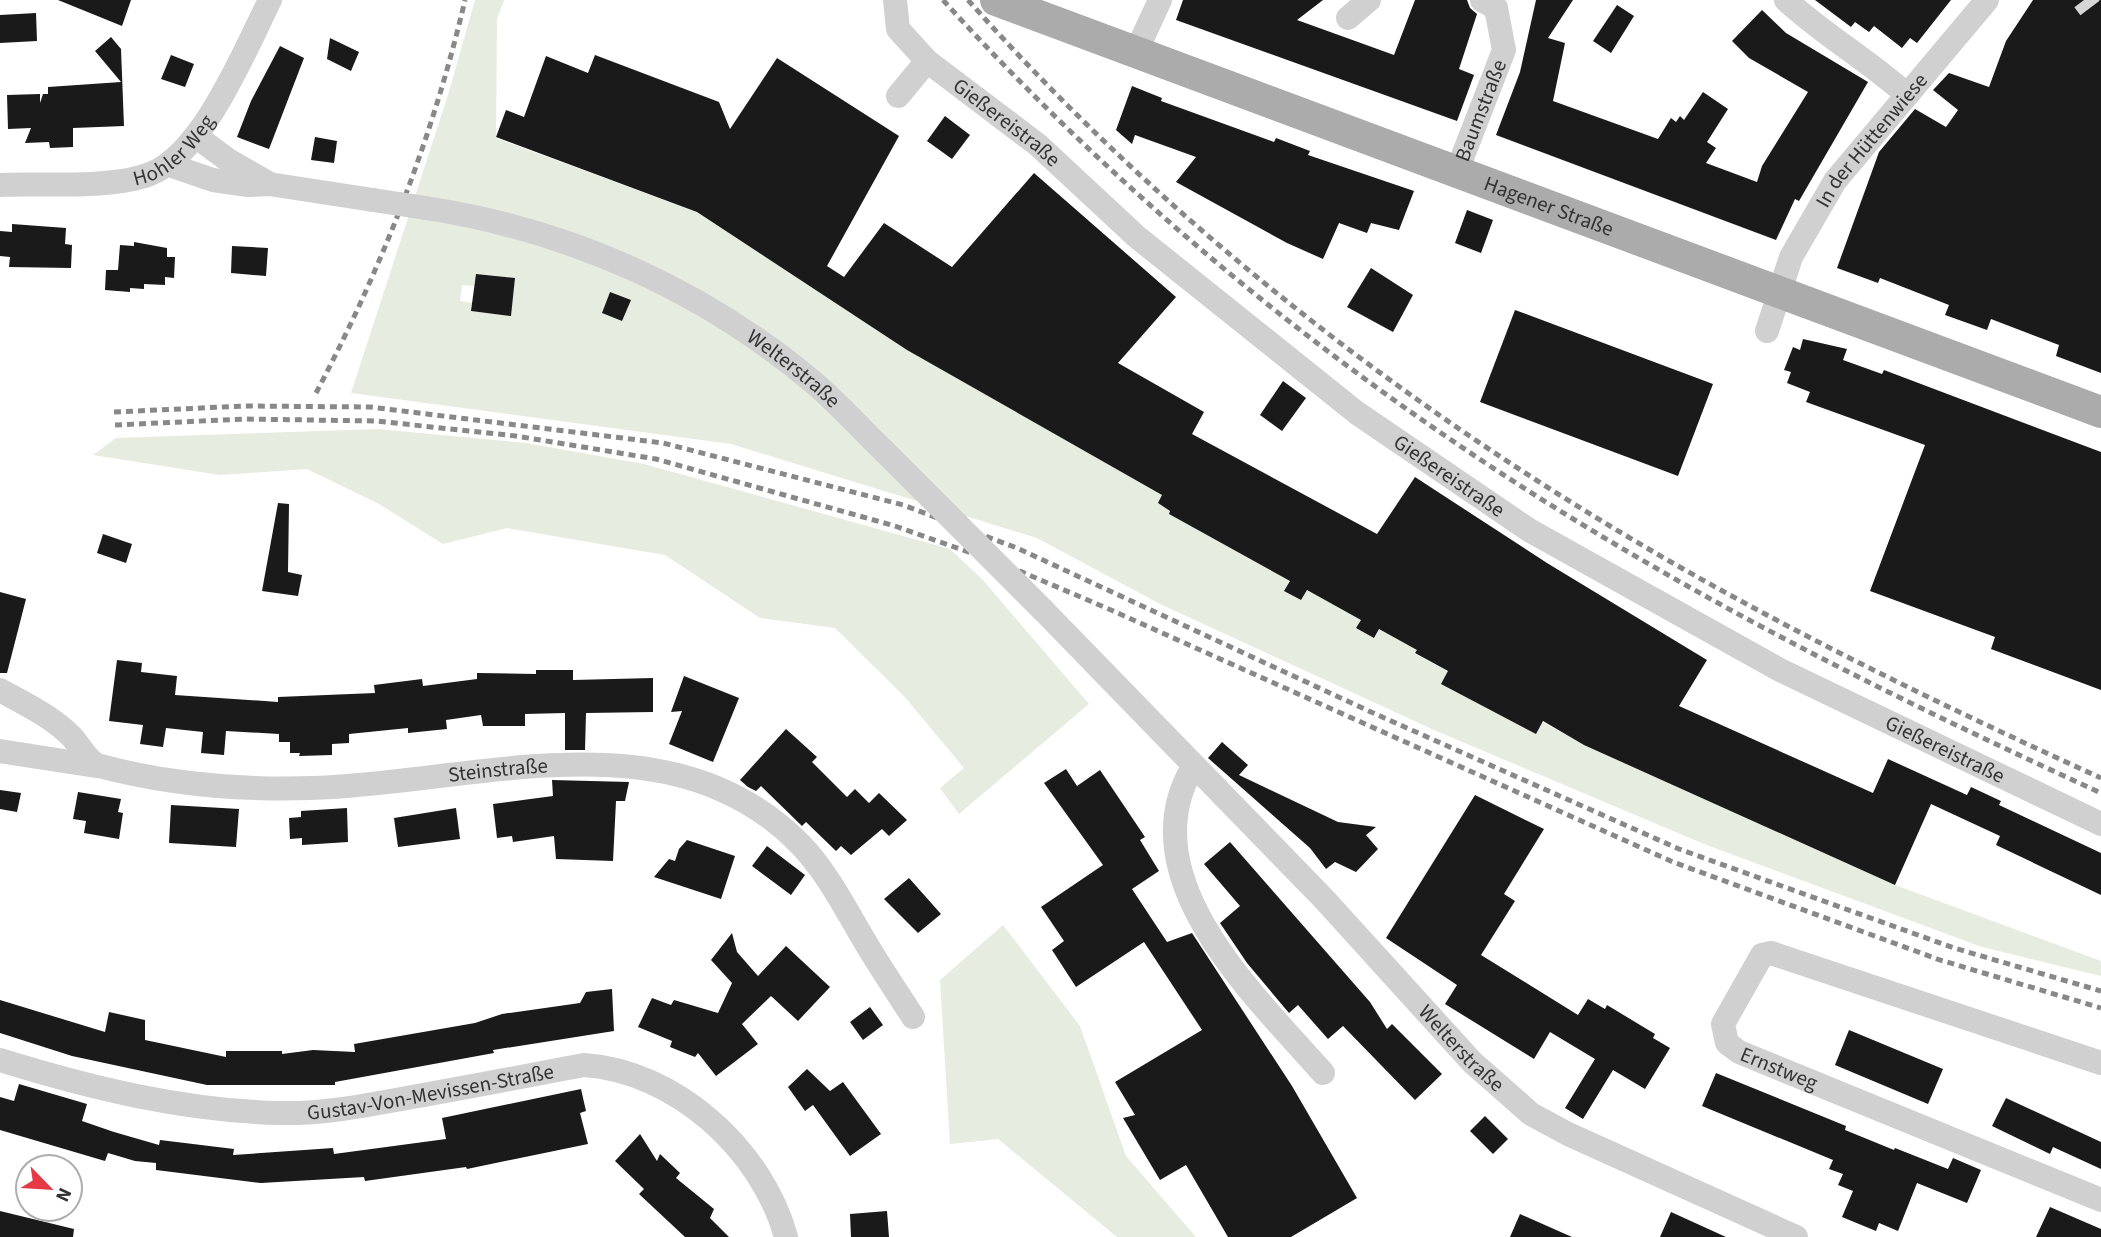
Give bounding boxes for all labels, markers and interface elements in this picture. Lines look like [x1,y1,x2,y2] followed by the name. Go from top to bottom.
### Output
[1447,55,1514,166] street label: Baumstraße
[1808,66,1935,213] street label: In der Hüttenwiese
[947,71,1067,174] street label: Gießereistraße
[129,108,222,194] street label: Hohler Weg
[1480,168,1618,244] street label: Hagener Straße
[741,322,847,415] street label: Welterstraße
[1387,427,1511,524] street label: Gießereistraße
[1880,708,2010,791] street label: Gießereistraße
[446,750,549,790] street label: Steinstraße
[1412,998,1511,1099] street label: Welterstraße
[1736,1039,1823,1098] street label: Ernstweg
[306,1056,556,1127] street label: Gustav-Von-Mevissen-Straße
[14,1153,84,1223] north arrow
[48,1183,78,1206] text: N

